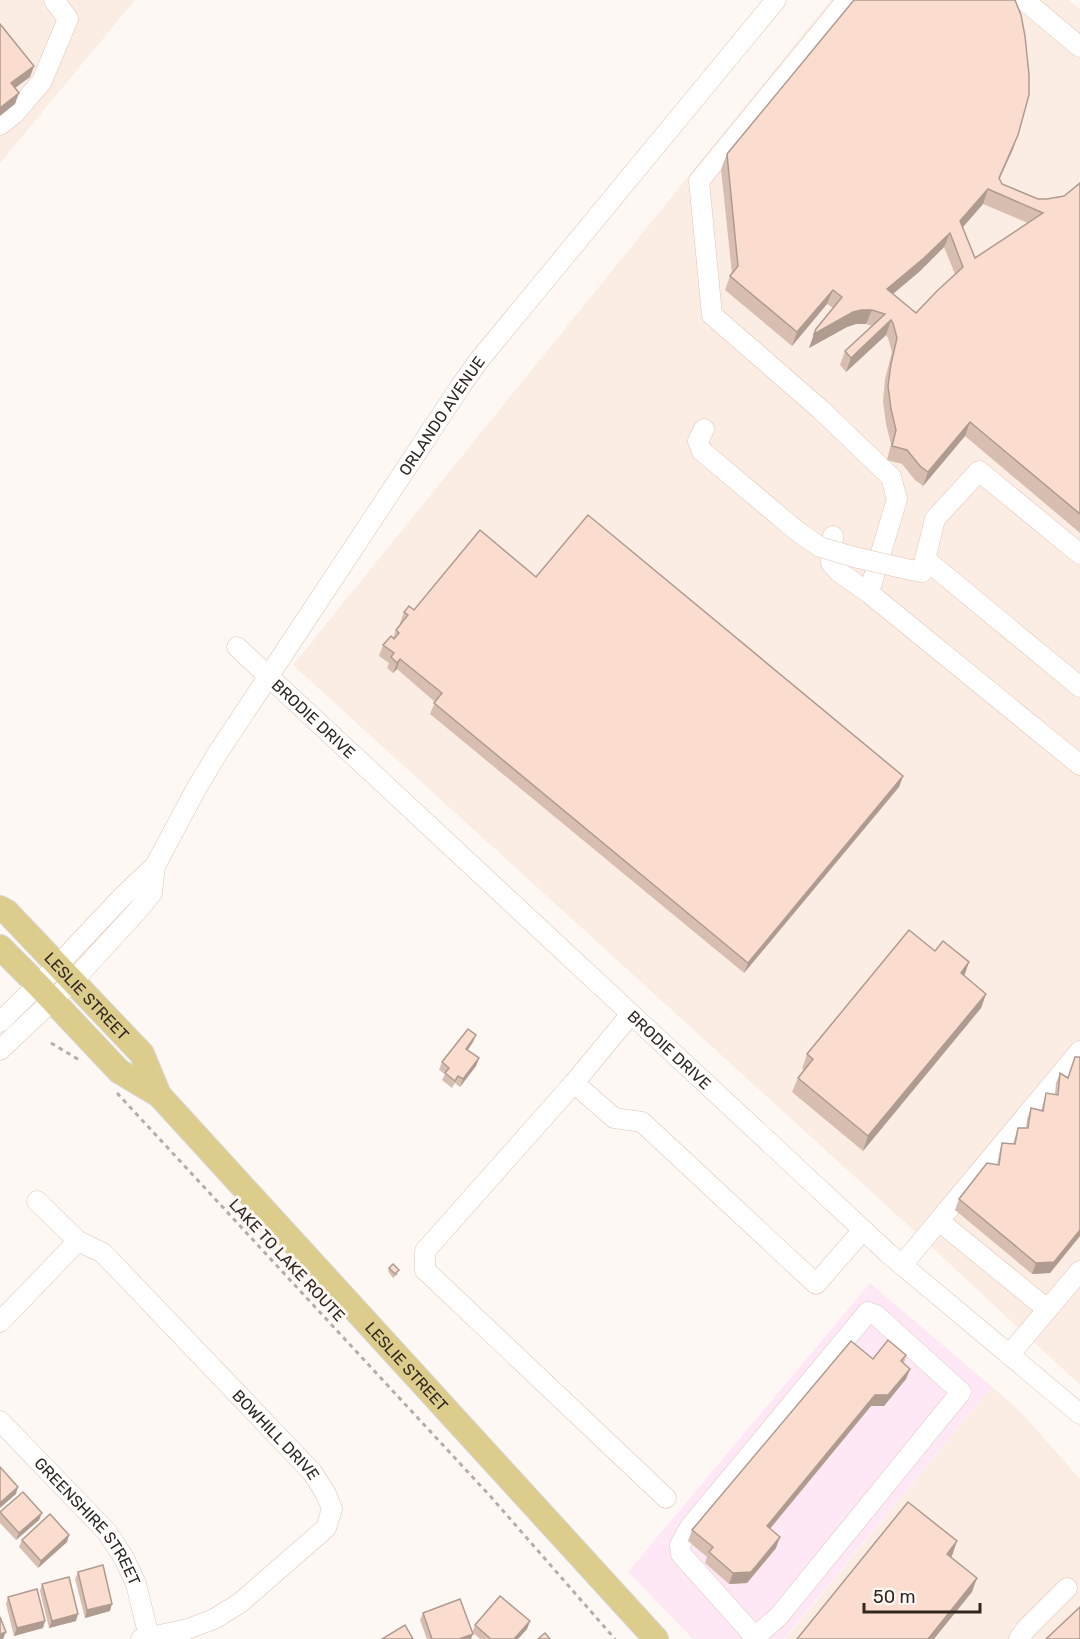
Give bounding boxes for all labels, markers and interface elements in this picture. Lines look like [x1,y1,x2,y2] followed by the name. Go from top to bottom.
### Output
[395,352,488,479] street label: ORLANDO AVENUE
[268,675,360,762] street label: BRODIE DRIVE
[41,948,133,1044] street label: LESLIE STREET
[624,1006,715,1093] street label: BRODIE DRIVE
[225,1195,349,1325] street label: LAKE TO LAKE ROUTE
[361,1318,452,1415] street label: LESLIE STREET
[229,1385,324,1483] street label: BOWHILL DRIVE
[31,1453,145,1588] street label: GREENSHIRE STREET
[864,1576,980,1614] scale bar
[873,1586,916,1608] text: 50 m

